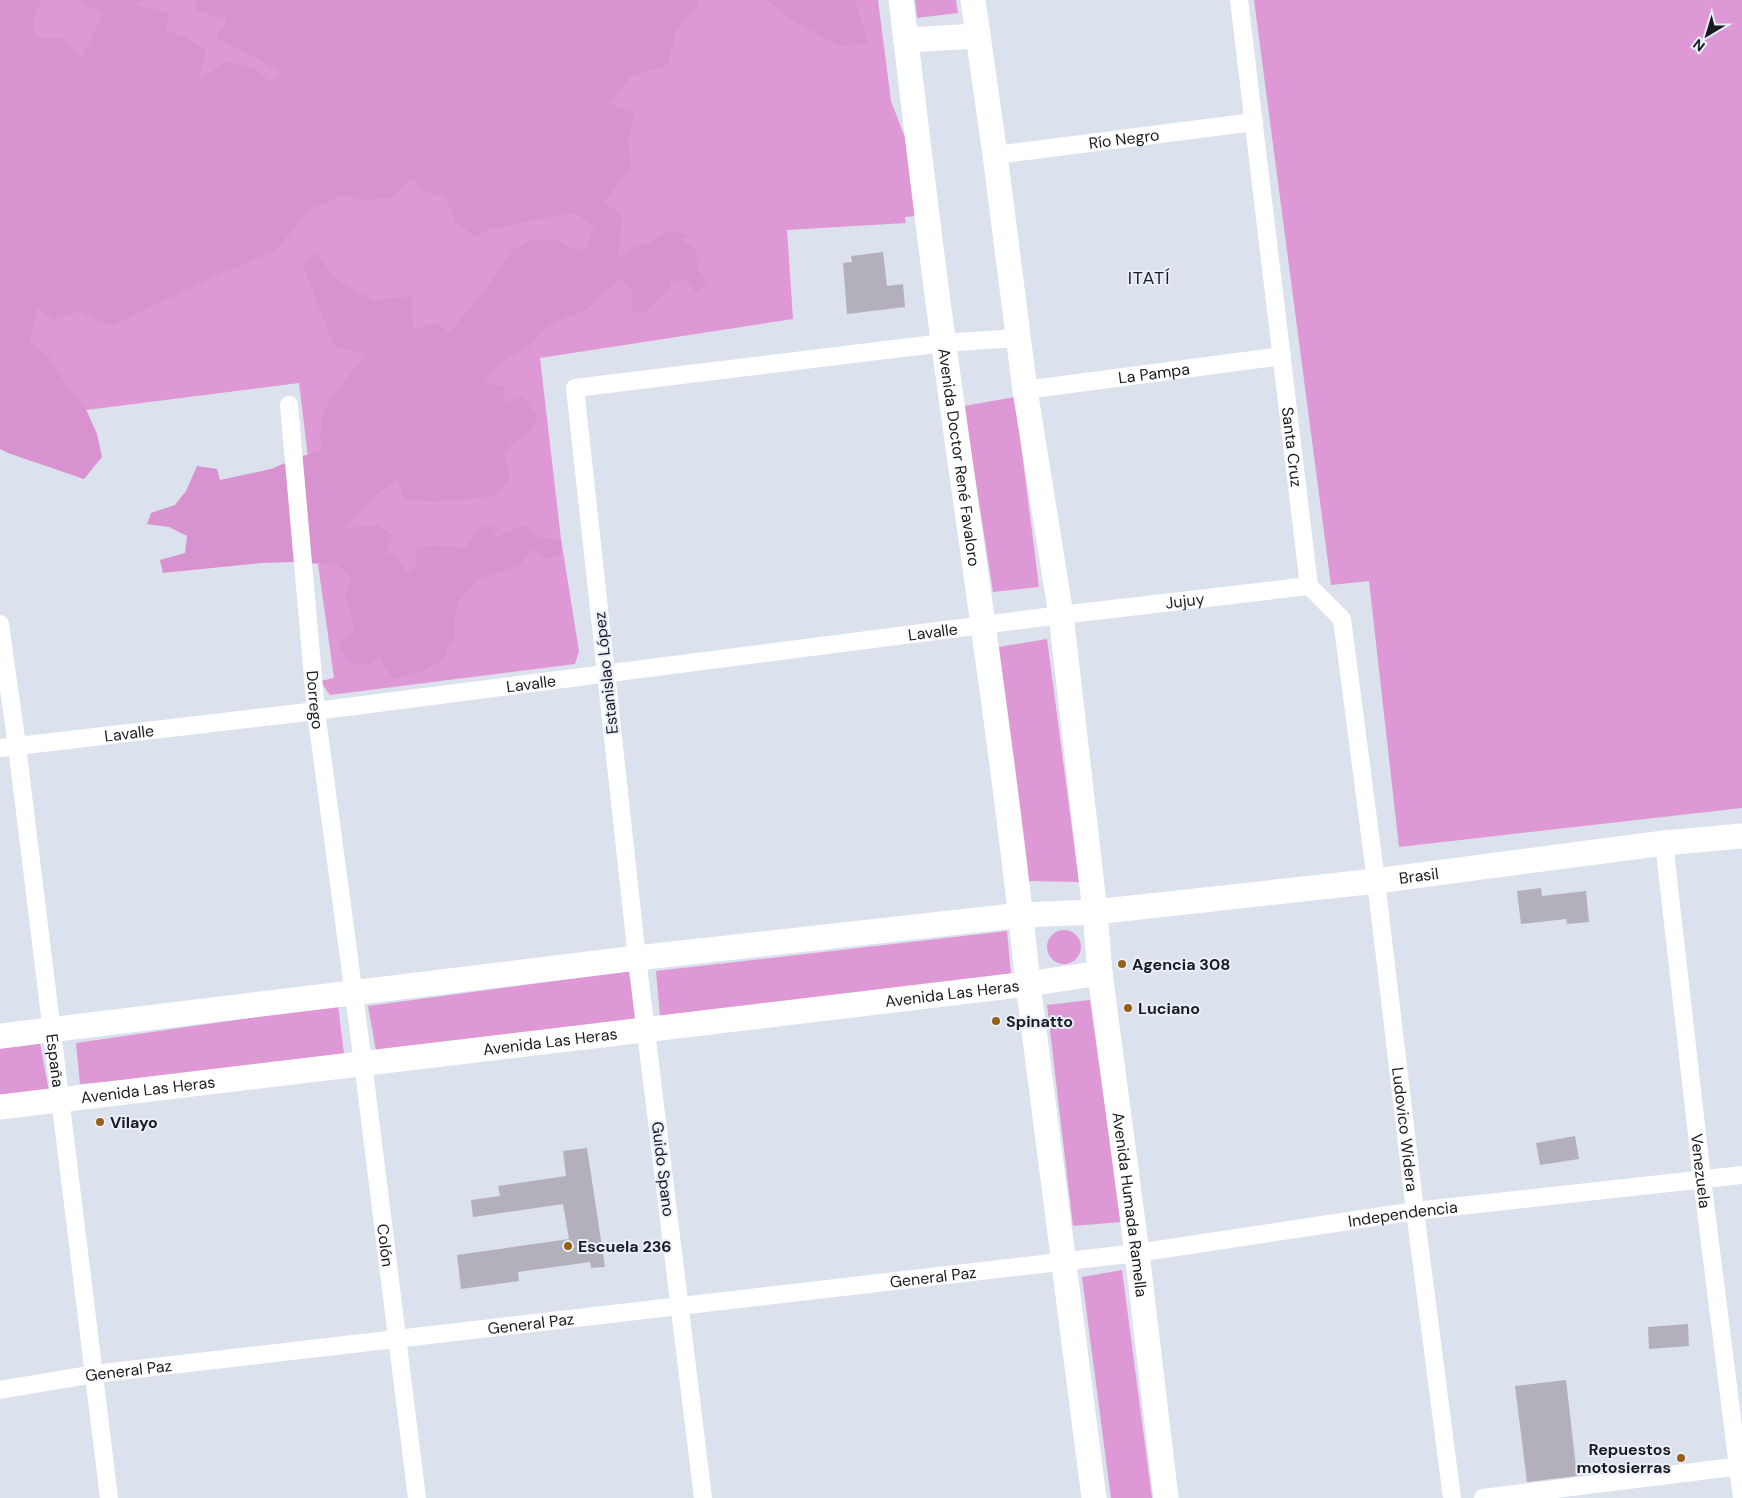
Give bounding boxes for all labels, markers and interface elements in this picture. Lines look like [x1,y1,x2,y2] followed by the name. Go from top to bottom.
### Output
[1682,10,1732,60] north arrow
[1689,35,1709,55] text: N
[1087,124,1161,153] street label: Río Negro
[1128,266,1170,290] district label: ITATÍ
[934,347,985,568] street label: Avenida Doctor René Favaloro
[1117,358,1191,388] street label: La Pampa
[1277,406,1308,488] street label: Santa Cruz
[1164,588,1206,613] street label: Jujuy
[589,611,623,735] street label: Estanislao López
[907,618,959,645] street label: Lavalle
[302,669,329,731] street label: Dorrego
[505,670,557,697] street label: Lavalle
[103,720,155,746] street label: Lavalle
[1398,862,1440,888] street label: Brasil
[1132,954,1230,975] place label: Agencia 308
[1116,958,1128,970] marker: Agencia 308
[884,975,1021,1012] street label: Avenida Las Heras
[1138,998,1200,1019] place label: Luciano
[1122,1002,1134,1014] marker: Luciano
[1006,1011,1073,1032] place label: Spinatto
[990,1015,1002,1027] marker: Spinatto
[482,1023,618,1060] street label: Avenida Las Heras
[42,1033,69,1088] street label: España
[1388,1066,1423,1193] street label: Ludovico Widera
[80,1071,216,1108] street label: Avenida Las Heras
[1108,1111,1153,1298] street label: Avenida Humada Ramella
[110,1112,158,1133] place label: Vilayo
[94,1116,106,1128] marker: Vilayo
[647,1120,679,1218] street label: Guido Spano
[1686,1132,1716,1209] street label: Venezuela
[1346,1196,1459,1231] street label: Independencia
[373,1223,399,1268] street label: Colón
[578,1236,671,1257] place label: Escuela 236
[562,1240,574,1252] marker: Escuela 236
[889,1261,977,1292] street label: General Paz
[486,1308,575,1339] street label: General Paz
[84,1355,173,1386] street label: General Paz
[1577,1439,1671,1478] place label: Repuestos motosierras
[1675,1452,1687,1464] marker: Repuestos motosierras

